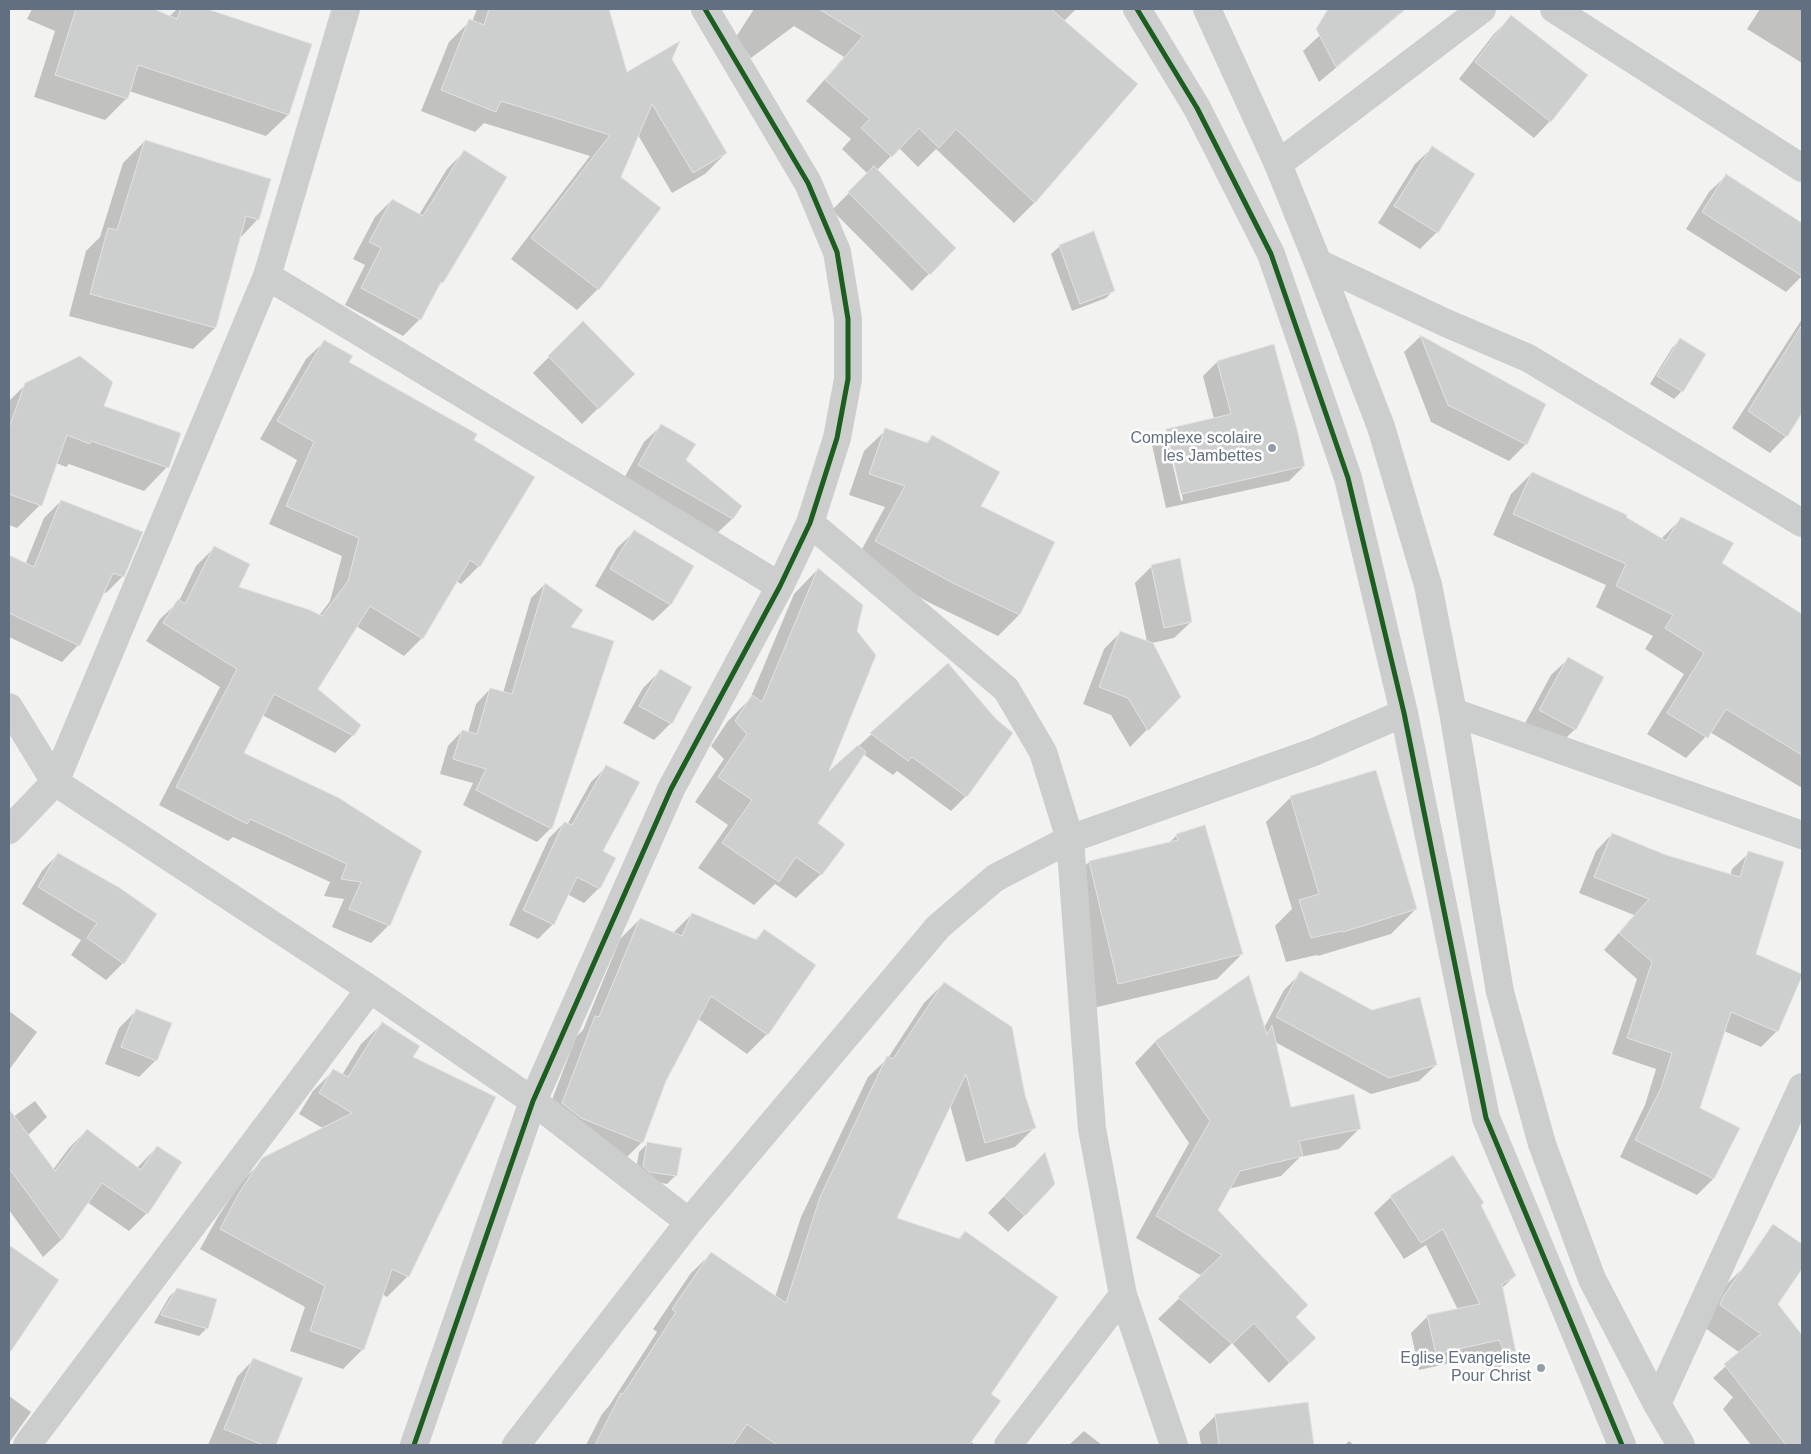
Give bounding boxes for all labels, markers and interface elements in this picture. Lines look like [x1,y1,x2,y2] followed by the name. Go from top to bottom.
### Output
[1130,429,1262,467] place label: Complexe scolaire les Jambettes
[1266,442,1278,454] marker: Complexe scolaire les Jambettes
[1400,1349,1531,1387] place label: Eglise Evangeliste Pour Christ
[1535,1362,1547,1374] marker: Eglise Evangeliste Pour Christ

